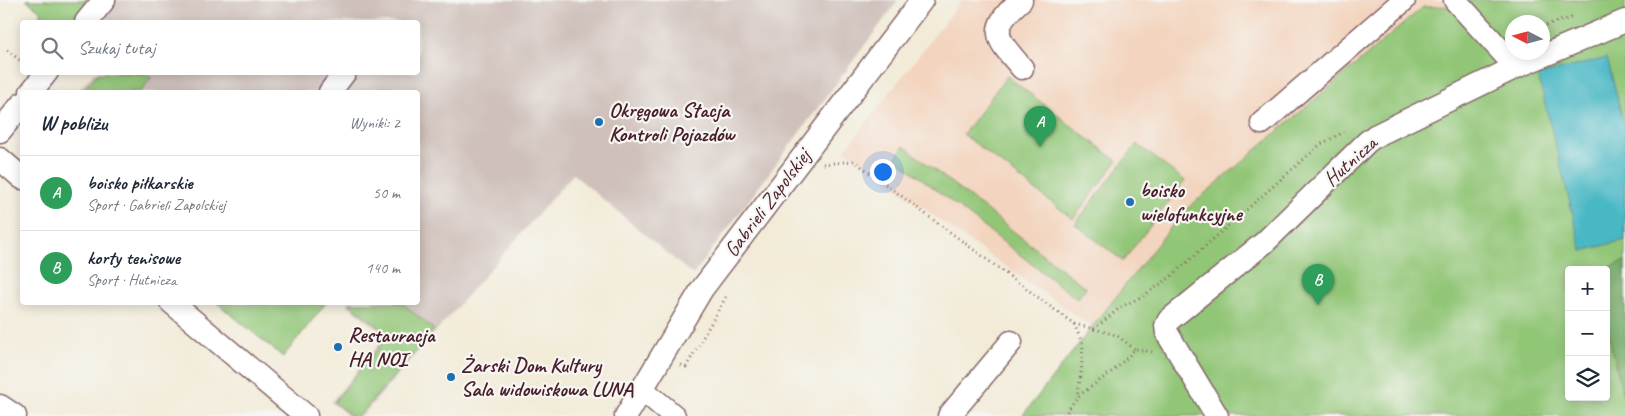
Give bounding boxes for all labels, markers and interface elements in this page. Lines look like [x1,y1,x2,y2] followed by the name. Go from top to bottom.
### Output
[1505,15,1550,60] north arrow
[20,20,420,75] search box
[38,34,66,62] icon: search
[78,36,155,60] text: Szukaj tutaj
[609,97,736,147] place label: Okręgowa Stacja Kontroli Pojazdów
[1024,106,1056,147] pin: A
[40,110,107,136] text: W pobliżu
[349,113,400,133] text: Wyniki: 2
[593,116,605,128] marker: Okręgowa Stacja Kontroli Pojazdów
[1318,129,1384,192] street label: Hutnicza
[718,142,817,262] street label: Gabrieli Zapolskiej
[870,159,896,185] your location
[87,171,193,195] text: boisko piłkarskie
[1140,177,1243,227] place label: boisko wielofunkcyjne
[52,183,60,203] text: A
[373,183,400,203] text: 50 m
[87,195,226,215] text: Sport · Gabrieli Zapolskiej
[1124,196,1136,208] marker: boisko wielofunkcyjne
[87,246,180,270] text: korty tenisowe
[52,258,60,278] text: B
[366,258,400,278] text: 140 m
[1302,264,1334,305] pin: B
[1565,266,1610,401] map controls
[1565,266,1610,311] button: +
[87,270,176,290] text: Sport · Hutnicza
[1565,311,1610,356] button: −
[348,322,436,372] place label: Restauracja HA NOI
[332,341,344,353] marker: Restauracja HA NOI
[461,352,634,402] place label: Żarski Dom Kultury Sala widowiskowa LUNA
[1565,356,1610,401] button: layers
[445,371,457,383] marker: Żarski Dom Kultury Sala widowiskowa LUNA

